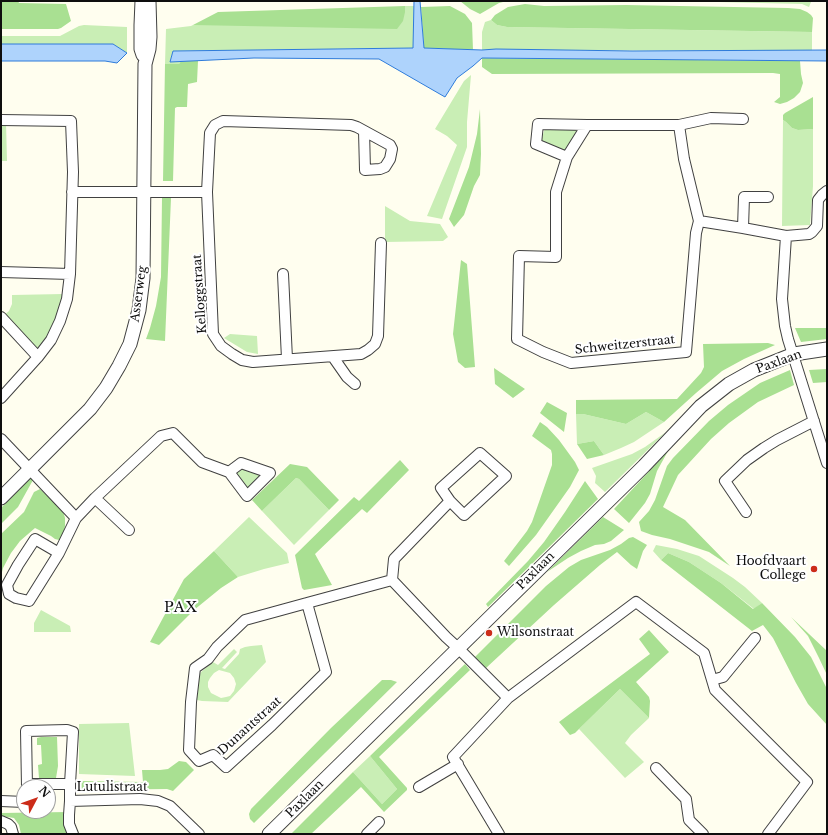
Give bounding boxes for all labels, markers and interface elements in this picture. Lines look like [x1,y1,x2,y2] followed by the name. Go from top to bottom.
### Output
[190,254,210,334] street label: Kelloggstraat
[128,265,150,323] street label: Asserweg
[574,333,676,357] street label: Schweitzerstraat
[754,347,804,377] street label: Paxlaan
[514,549,558,593] street label: Paxlaan
[736,555,806,583] place label: Hoofdvaart College
[809,564,819,574] marker: Hoofdvaart College
[164,600,198,616] district label: PAX
[497,626,574,640] place label: Wilsonstraat
[484,628,494,638] marker: Wilsonstraat
[215,694,285,758] street label: Dunantstraat
[283,777,327,821] street label: Paxlaan
[16,779,56,819] north arrow
[77,781,147,795] street label: Lutulistraat
[36,783,53,800] text: N

